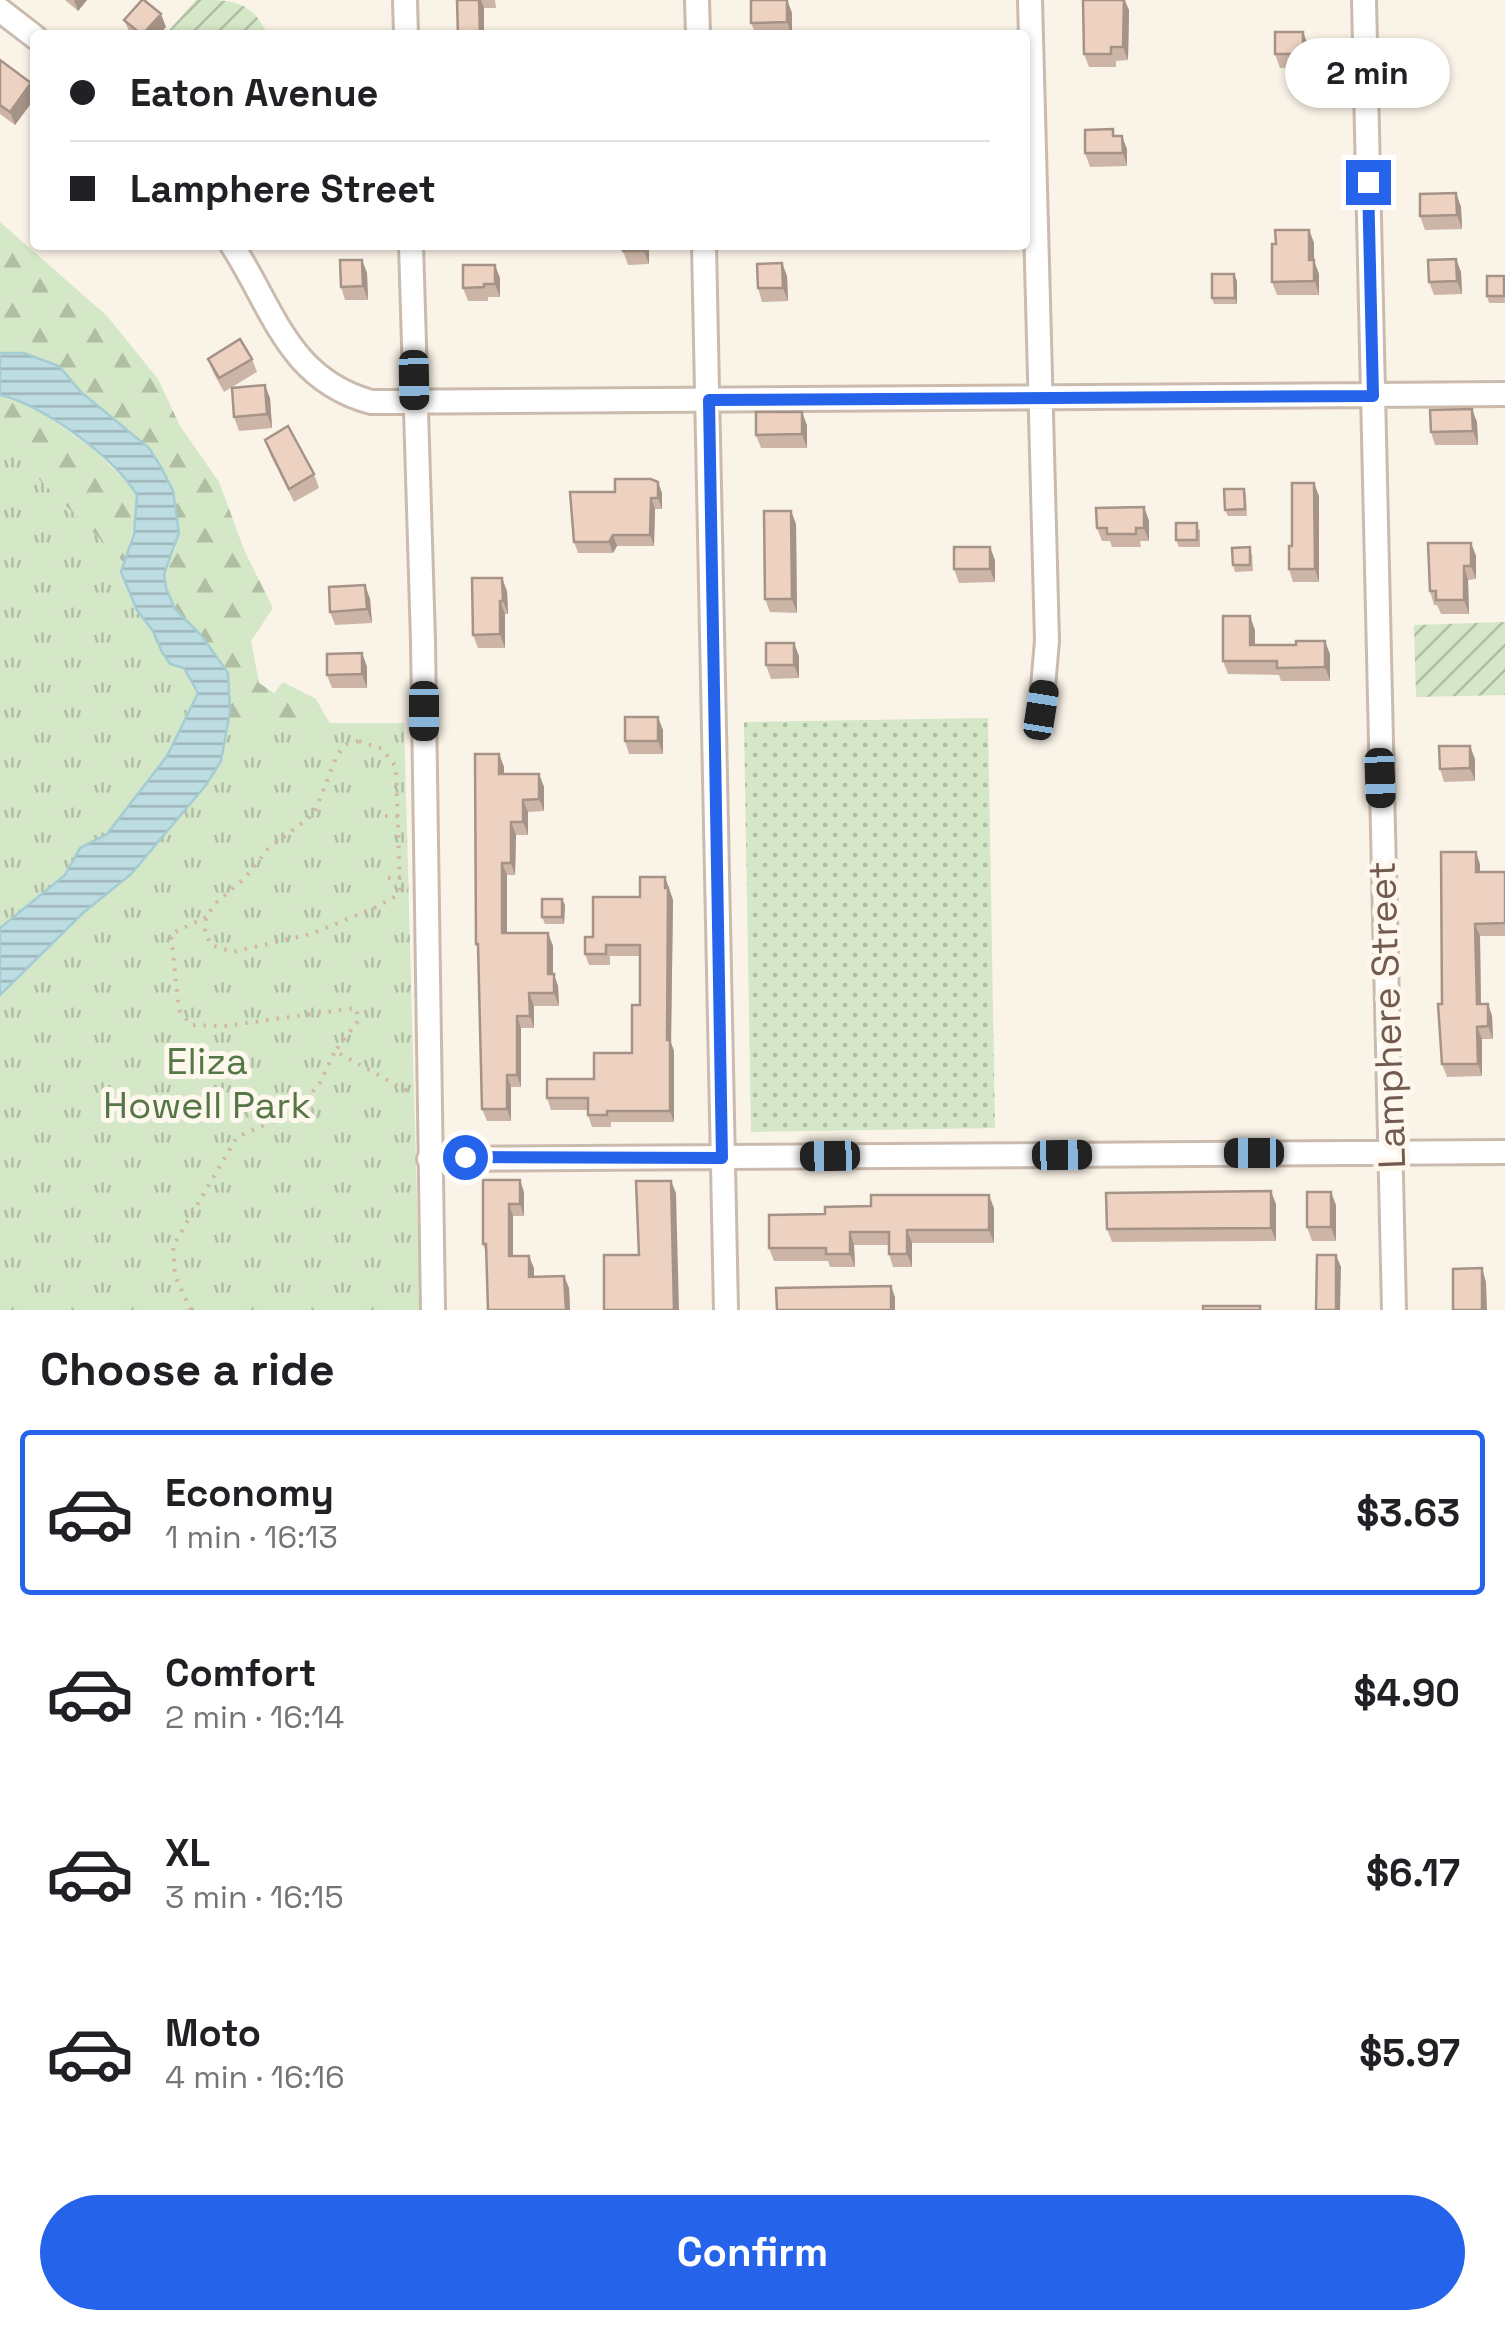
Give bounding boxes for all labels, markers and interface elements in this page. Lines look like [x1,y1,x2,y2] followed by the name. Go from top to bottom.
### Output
[1286,37,1450,107] callout: 2 min
[1326,53,1409,93] text: 2 min
[130,69,379,117] text: Eaton Avenue
[1346,160,1391,205] route end
[130,165,436,213] text: Lamphere Street
[398,350,430,410] car
[1021,678,1061,742] car
[409,681,439,741] car
[1364,747,1396,809] car
[1358,860,1416,1170] street label: Lamphere Street
[103,1037,311,1129] park label: Eliza Howell Park
[443,1135,488,1180] route start
[1224,1138,1284,1168] car
[1032,1139,1092,1171] car
[800,1140,860,1172] car
[40,1341,335,1398] text: Choose a ride
[45,1468,135,1558] icon: car
[165,1469,334,1517] text: Economy
[1356,1489,1460,1537] text: $3.63
[165,1517,338,1557] text: 1 min · 16:13
[45,1648,135,1738] icon: car
[165,1649,316,1697] text: Comfort
[1353,1669,1460,1717] text: $4.90
[165,1697,344,1737] text: 2 min · 16:14
[45,1828,135,1918] icon: car
[165,1829,210,1877] text: XL
[1366,1849,1460,1897] text: $6.17
[165,1877,344,1917] text: 3 min · 16:15
[45,2008,135,2098] icon: car
[165,2009,261,2057] text: Moto
[1359,2029,1460,2077] text: $5.97
[165,2057,345,2097] text: 4 min · 16:16
[40,2195,1465,2310] button: Confirm

